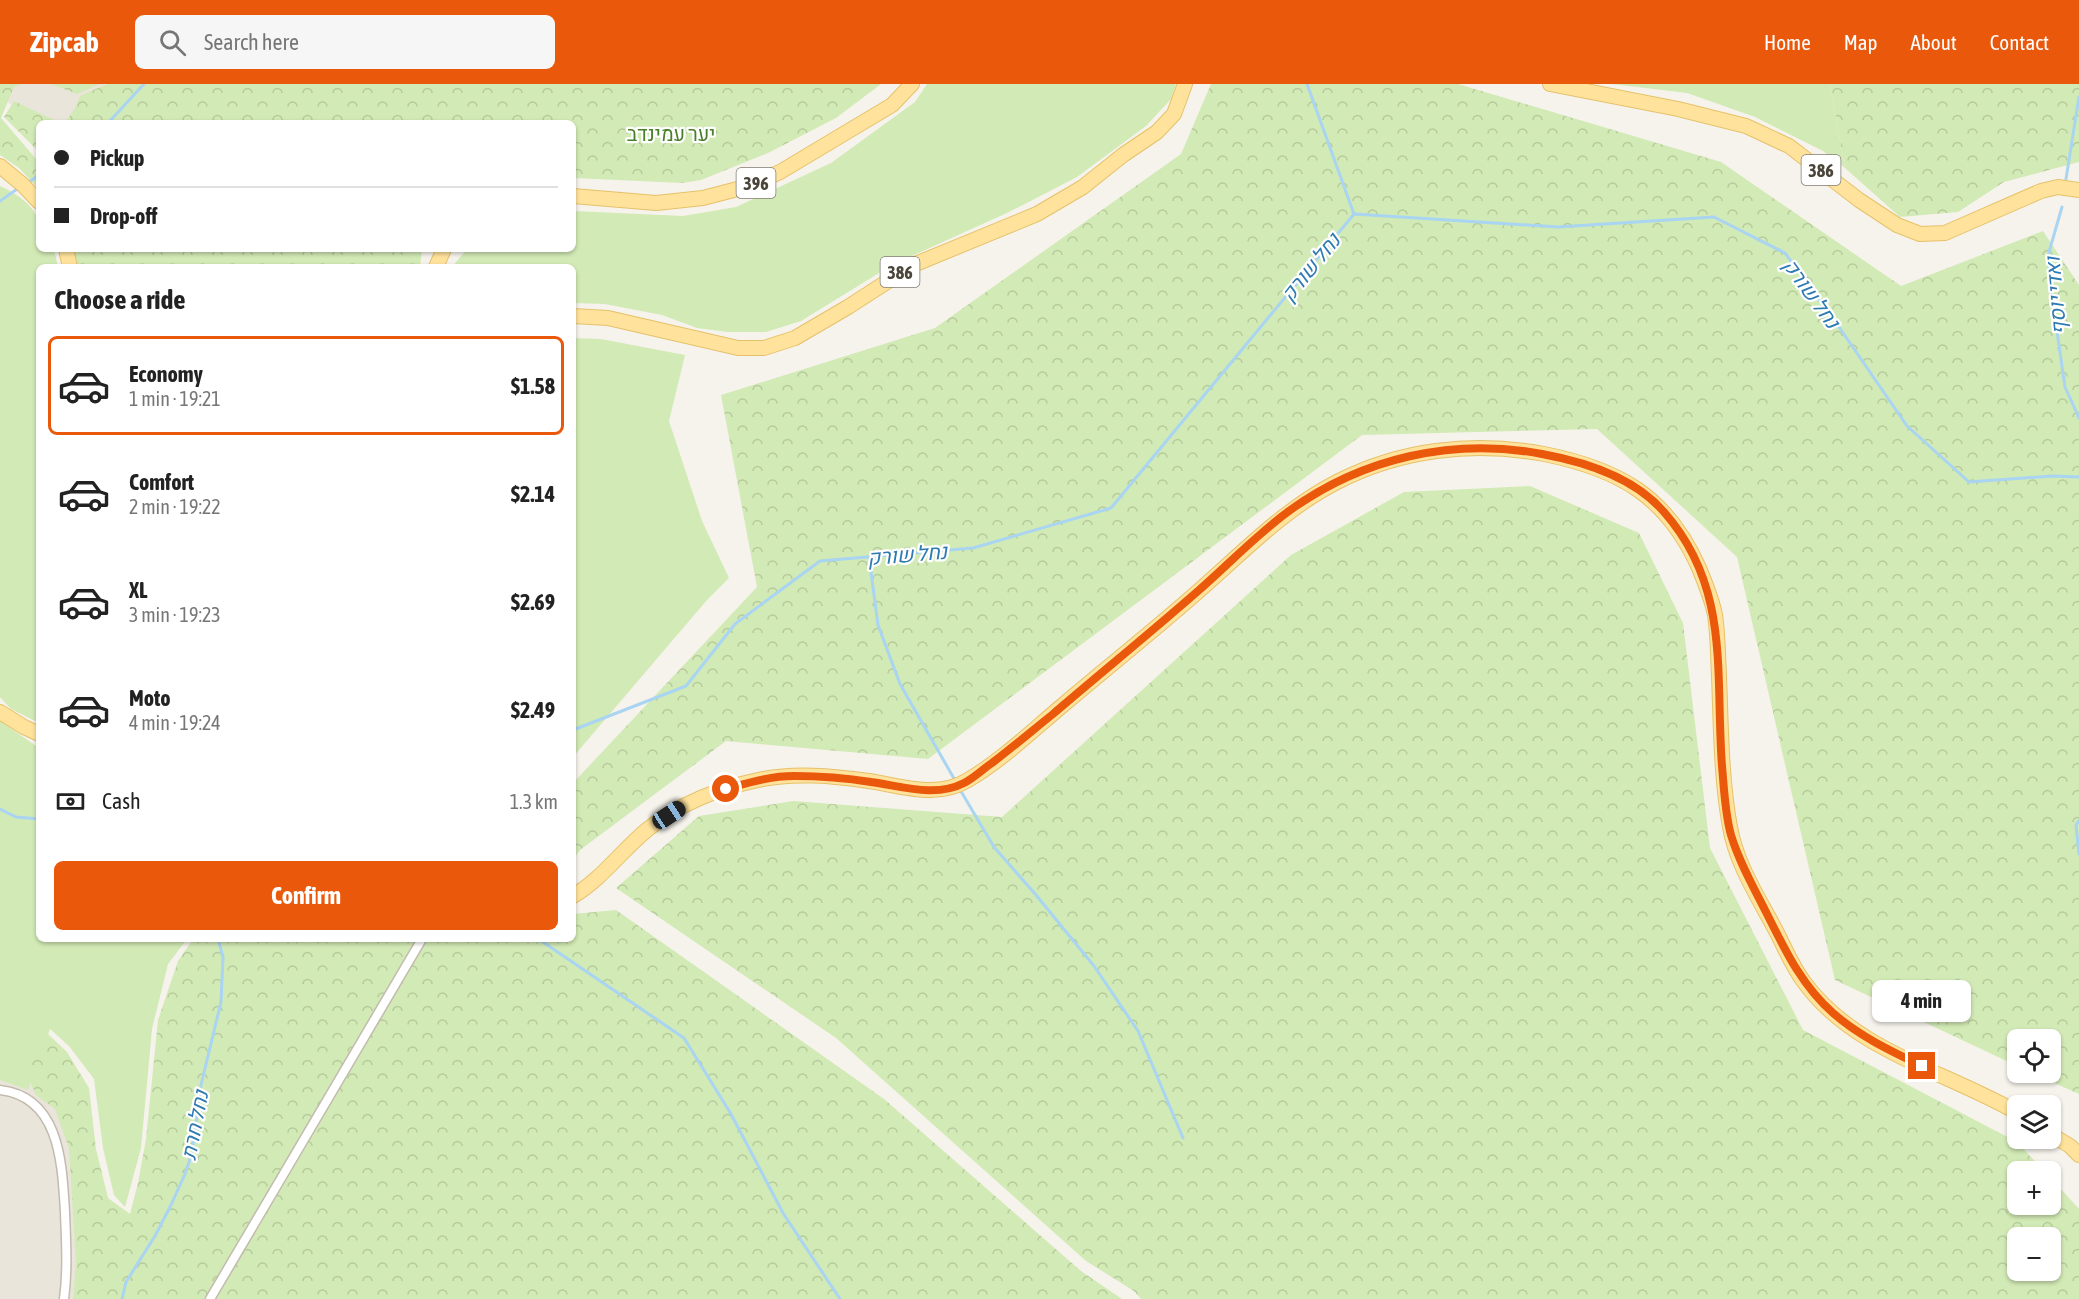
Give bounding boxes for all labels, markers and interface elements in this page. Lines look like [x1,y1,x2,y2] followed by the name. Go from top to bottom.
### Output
[135,15,555,69] search box
[30,26,99,58] text: Zipcab
[156,26,189,59] icon: search
[204,29,299,55] text: Search here
[1764,30,1811,54] text: Home
[1844,30,1878,54] text: Map
[1911,30,1957,54] text: About
[1990,30,2049,54] text: Contact
[627,122,715,145] park label: יער עמינדב
[90,145,145,171] text: Pickup
[1802,155,1840,185] road number: 386
[736,168,776,198] road number: 396
[90,203,157,229] text: Drop-off
[1275,227,1346,306] water label: נחל שורק
[1778,253,1846,334] water label: נחל שורק
[2039,254,2071,336] water label: ואדי יוסף
[880,257,920,287] road number: 386
[54,284,186,315] text: Choose a ride
[57,359,111,413] icon: car
[129,361,203,387] text: Economy
[511,373,555,399] text: $1.58
[129,387,221,410] text: 1 min · 19:21
[57,467,111,521] icon: car
[129,469,194,495] text: Comfort
[511,481,555,507] text: $2.14
[129,495,221,518] text: 2 min · 19:22
[866,538,949,570] water label: נחל שורק
[57,575,111,629] icon: car
[129,577,147,603] text: XL
[511,589,555,615] text: $2.69
[129,603,221,626] text: 3 min · 19:23
[57,683,111,737] icon: car
[129,685,171,711] text: Moto
[511,697,555,723] text: $2.49
[129,711,221,734] text: 4 min · 19:24
[712,775,739,802] route start
[54,785,87,818] icon: cash
[102,788,141,814] text: Cash
[510,790,558,813] text: 1.3 km
[649,798,689,832] car
[54,861,558,930] button: Confirm
[1872,979,1972,1021] callout: 4 min
[1901,989,1942,1012] text: 4 min
[2007,1029,2061,1281] map controls
[2007,1029,2061,1083] button: locate
[1908,1052,1935,1079] route end
[176,1087,213,1162] water label: נחל חרת
[2007,1095,2061,1149] button: layers
[2007,1161,2061,1215] button: +
[2007,1227,2061,1281] button: −

